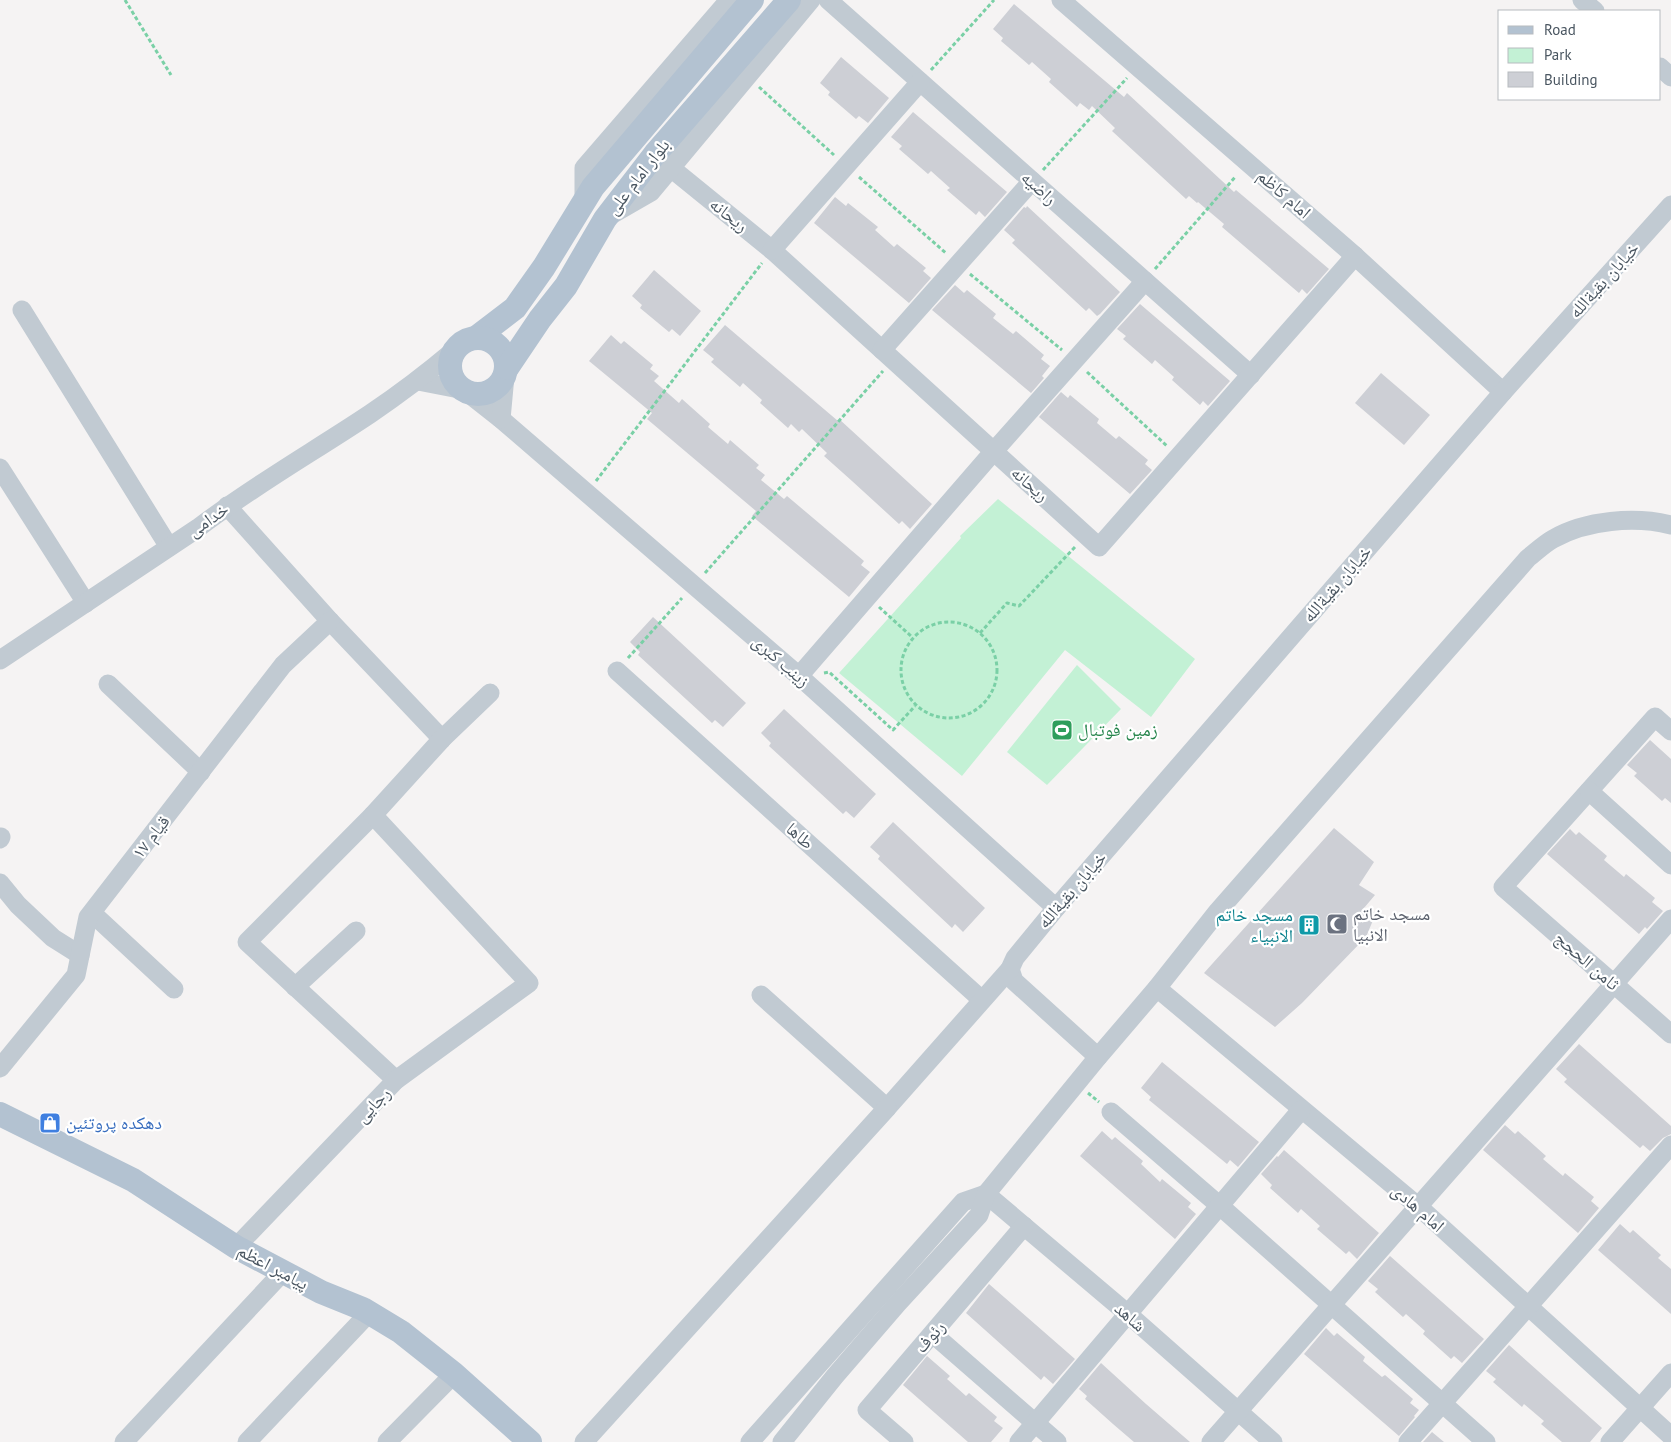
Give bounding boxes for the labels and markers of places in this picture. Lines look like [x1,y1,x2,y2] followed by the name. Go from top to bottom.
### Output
[1050,718,1074,742] sports icon: زمین فوتبال
[1078,718,1158,741] place label: زمین فوتبال
[1353,902,1430,946] place label: مسجد خاتم الانبیا
[1216,903,1293,947] place label: مسجد خاتم الانبیاء
[1325,912,1349,936] mosque icon: مسجد خاتم الانبیا
[1297,913,1321,937] building icon: مسجد خاتم الانبیاء
[38,1111,62,1135] shop icon: دهکده پروتئین
[66,1111,162,1134] place label: دهکده پروتئین

